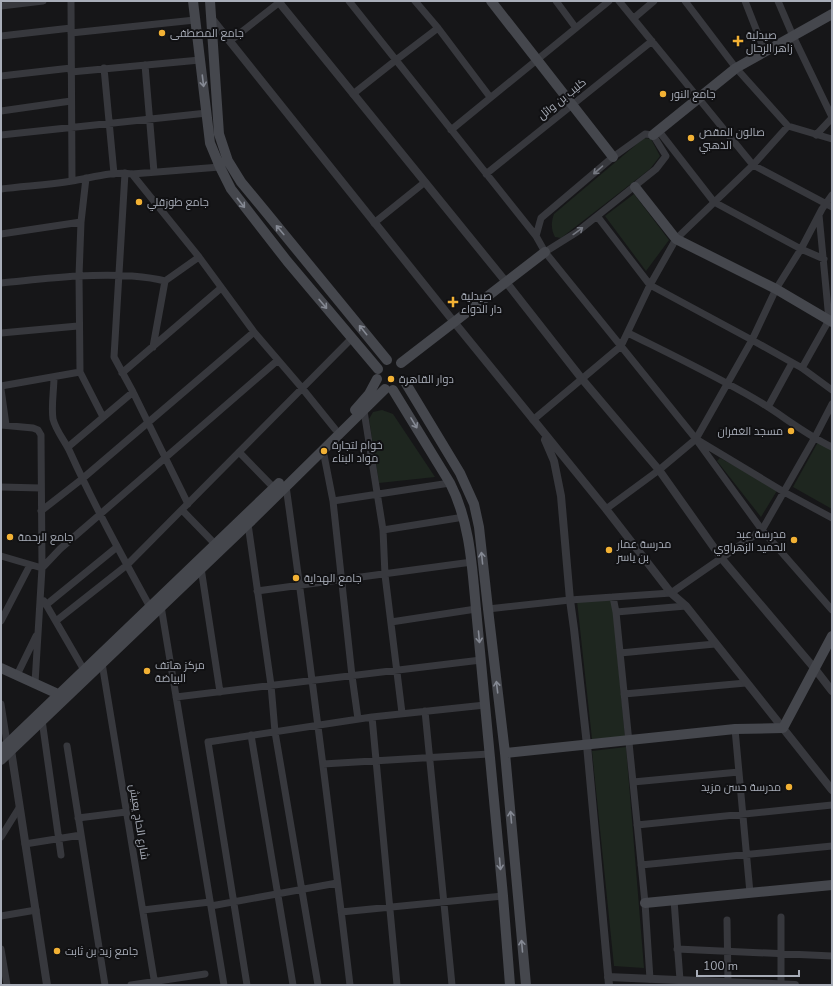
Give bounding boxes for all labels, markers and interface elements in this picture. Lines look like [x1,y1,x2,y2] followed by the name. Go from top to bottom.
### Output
[170,26,244,41] place label: جامع المصطفى
[157,28,167,38] marker: جامع المصطفى
[746,28,793,56] place label: صيدلية زاهر الرحال
[733,36,743,46] marker: صيدلية زاهر الرحال
[199,74,207,87] one-way arrow
[535,75,589,123] street label: كليب بن وائل
[670,87,716,102] place label: جامع النور
[658,89,668,99] marker: جامع النور
[699,125,765,154] place label: صالون المقص الذهبي
[686,133,696,143] marker: صالون المقص الذهبي
[593,165,603,174] one-way arrow
[147,195,209,211] place label: جامع طوزقلي
[134,197,144,207] marker: جامع طوزقلي
[237,197,246,208] one-way arrow
[276,224,285,235] one-way arrow
[572,227,583,235] one-way arrow
[461,289,502,317] place label: صيدلية دار الدواء
[448,297,458,307] marker: صيدلية دار الدواء
[318,299,327,310] one-way arrow
[358,325,367,336] one-way arrow
[399,372,454,387] place label: دوار القاهرة
[386,374,396,384] marker: دوار القاهرة
[410,417,418,429] one-way arrow
[718,424,783,439] place label: مسجد الغفران
[786,426,796,436] marker: مسجد الغفران
[332,438,383,466] place label: خوام لتجارة مواد البناء
[319,446,329,456] marker: خوام لتجارة مواد البناء
[714,527,786,556] place label: مدرسة عبد الحميد الزهراوي
[18,530,73,545] place label: جامع الرحمة
[5,532,15,542] marker: جامع الرحمة
[789,535,799,545] marker: مدرسة عبد الحميد الزهراوي
[616,537,671,565] place label: مدرسة عمار بن ياسر
[604,545,614,555] marker: مدرسة عمار بن ياسر
[479,552,486,565] one-way arrow
[304,571,362,586] place label: جامع الهداية
[291,573,301,583] marker: جامع الهداية
[475,630,483,643] one-way arrow
[155,658,205,686] place label: مركز هاتف البياضة
[142,666,152,676] marker: مركز هاتف البياضة
[493,681,501,694] one-way arrow
[701,780,781,795] place label: مدرسة حسن مزيد
[784,782,794,792] marker: مدرسة حسن مزيد
[126,783,152,861] street label: شارع الحاج يعيش
[507,811,514,824] one-way arrow
[496,857,504,870] one-way arrow
[519,940,526,953] one-way arrow
[65,944,138,959] place label: جامع زيد بن ثابت
[52,946,62,956] marker: جامع زيد بن ثابت
[697,952,799,978] scale bar
[703,958,738,974] text: 100 m

